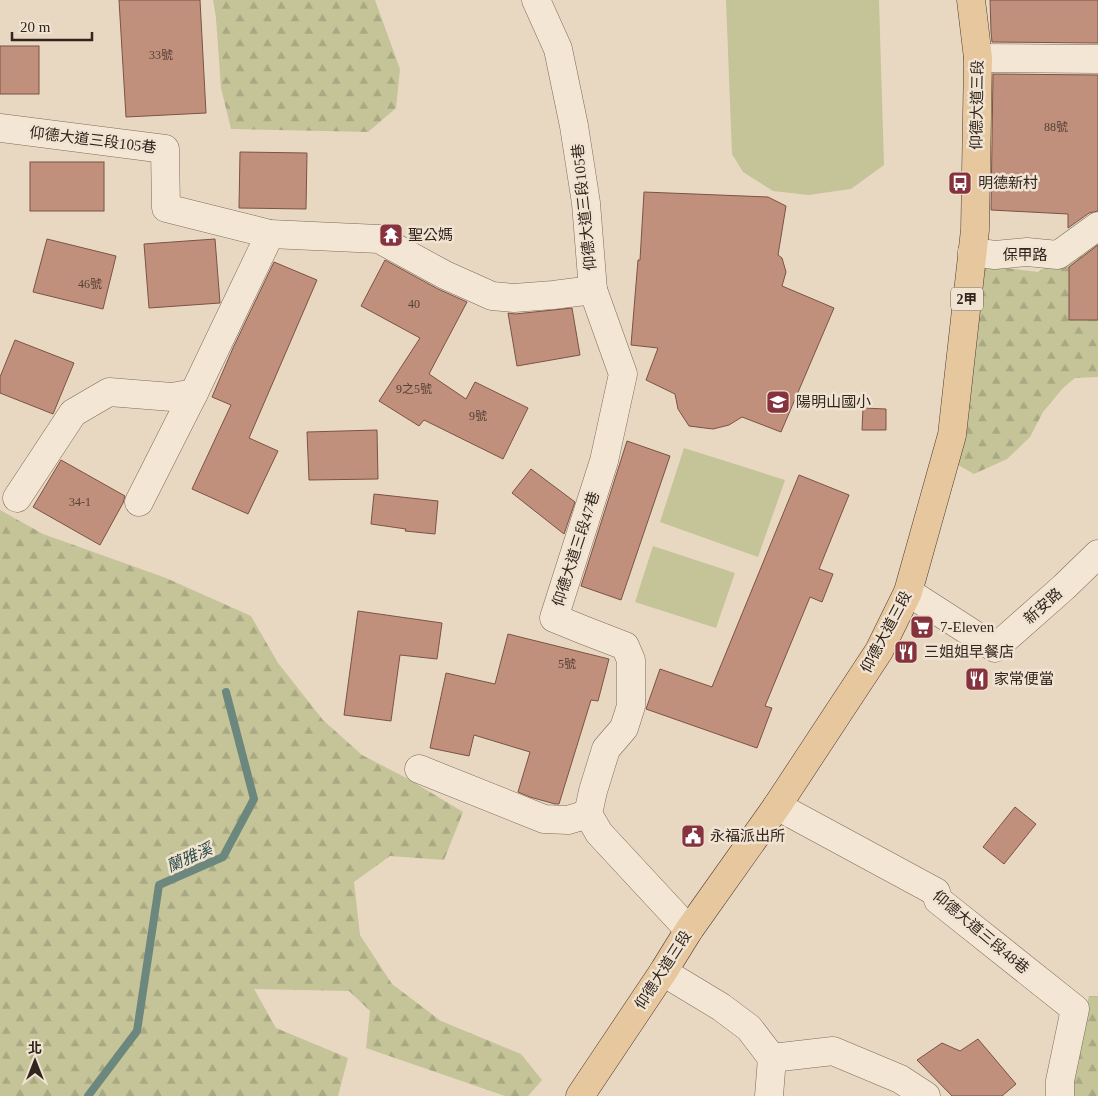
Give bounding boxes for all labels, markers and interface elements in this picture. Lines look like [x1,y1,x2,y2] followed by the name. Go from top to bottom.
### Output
[12,10,92,42] scale bar
[20,19,51,35] text: 20 m
[149,48,173,62] house number: 33號
[967,60,986,150] street label: 仰德大道三段
[1044,120,1068,134] house number: 88號
[29,123,157,156] street label: 仰德大道三段105巷
[568,143,599,271] street label: 仰德大道三段105巷
[947,170,973,196] bus stop icon: 明德新村
[978,174,1038,191] place label: 明德新村
[378,222,404,248] temple icon: 聖公媽
[408,226,453,243] place label: 聖公媽
[1002,247,1048,263] street label: 保甲路
[78,277,102,291] house number: 46號
[951,288,983,310] road number: 2甲
[408,297,420,311] house number: 40
[396,382,432,396] house number: 9之5號
[765,389,791,415] school or university icon: 陽明山國小
[796,394,871,410] place label: 陽明山國小
[469,409,487,423] house number: 9號
[549,489,602,609] street label: 仰德大道三段47巷
[69,495,91,509] house number: 34-1
[1021,585,1065,627] street label: 新安路
[857,588,914,675] street label: 仰德大道三段
[909,614,935,640] supermarket icon: 7-Eleven
[940,619,995,635] place label: 7-Eleven
[893,639,919,665] restaurant icon: 三姐姐早餐店
[924,644,1014,660] place label: 三姐姐早餐店
[558,657,576,671] house number: 5號
[964,666,990,692] restaurant icon: 家常便當
[994,671,1054,687] place label: 家常便當
[680,823,706,849] public building icon: 永福派出所
[710,828,785,844] place label: 永福派出所
[164,839,216,875] water label: 蘭雅溪
[930,887,1033,977] street label: 仰德大道三段48巷
[631,927,694,1012] street label: 仰德大道三段
[10,1036,60,1086] north arrow
[28,1041,42,1056] text: 北

